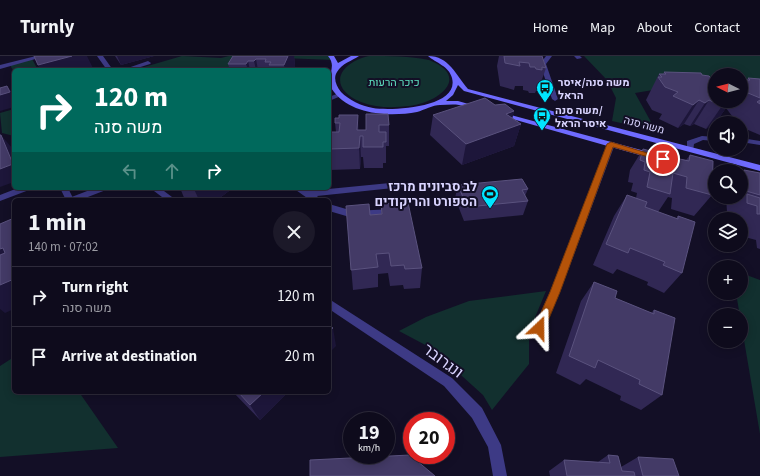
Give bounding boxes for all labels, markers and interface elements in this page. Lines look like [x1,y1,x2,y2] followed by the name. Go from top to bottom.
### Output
[20,14,74,41] text: Turnly
[533,18,568,38] text: Home
[590,18,615,38] text: Map
[637,18,672,38] text: About
[694,18,740,38] text: Contact
[708,68,748,108] north arrow
[708,68,748,348] map controls
[368,75,420,90] park label: כיכר הרעות
[558,75,629,103] place label: משה סנה/איסר הראל
[94,77,168,117] text: 120 m
[535,78,555,103] bus stop icon: משה סנה/איסר הראל
[28,84,80,136] icon: right
[555,103,606,131] place label: משה סנה/ איסר הראל
[532,106,552,131] bus stop icon: משה סנה/ איסר הראל
[622,112,666,138] street label: משה סנה
[94,115,162,140] text: משה סנה
[708,116,748,156] button: sound
[646,142,680,176] pin
[652,148,674,170] icon: arrive
[119,160,141,182] icon: left
[161,160,183,182] icon: ahead
[203,160,225,182] icon: right
[708,164,748,204] button: search
[375,178,477,211] place label: לב סביונים מרכז הספורט והריקודים
[480,184,500,209] sports icon: לב סביונים מרכז הספורט והריקודים
[28,205,86,240] text: 1 min
[273,211,315,253] button: close
[708,212,748,252] button: layers
[28,238,98,256] text: 140 m · 07:02
[708,260,748,300] button: +
[62,277,128,298] text: Turn right
[28,286,50,308] icon: right
[277,286,315,307] text: 120 m
[62,299,111,317] text: משה סנה
[518,307,560,349] position arrow
[708,308,748,348] button: −
[418,339,468,383] street label: ונגרובר
[28,346,50,368] icon: arrive
[62,346,197,367] text: Arrive at destination
[285,346,315,367] text: 20 m
[403,412,455,464] speed limit sign: 20
[358,419,380,447] text: 19
[358,441,380,455] text: km/h

